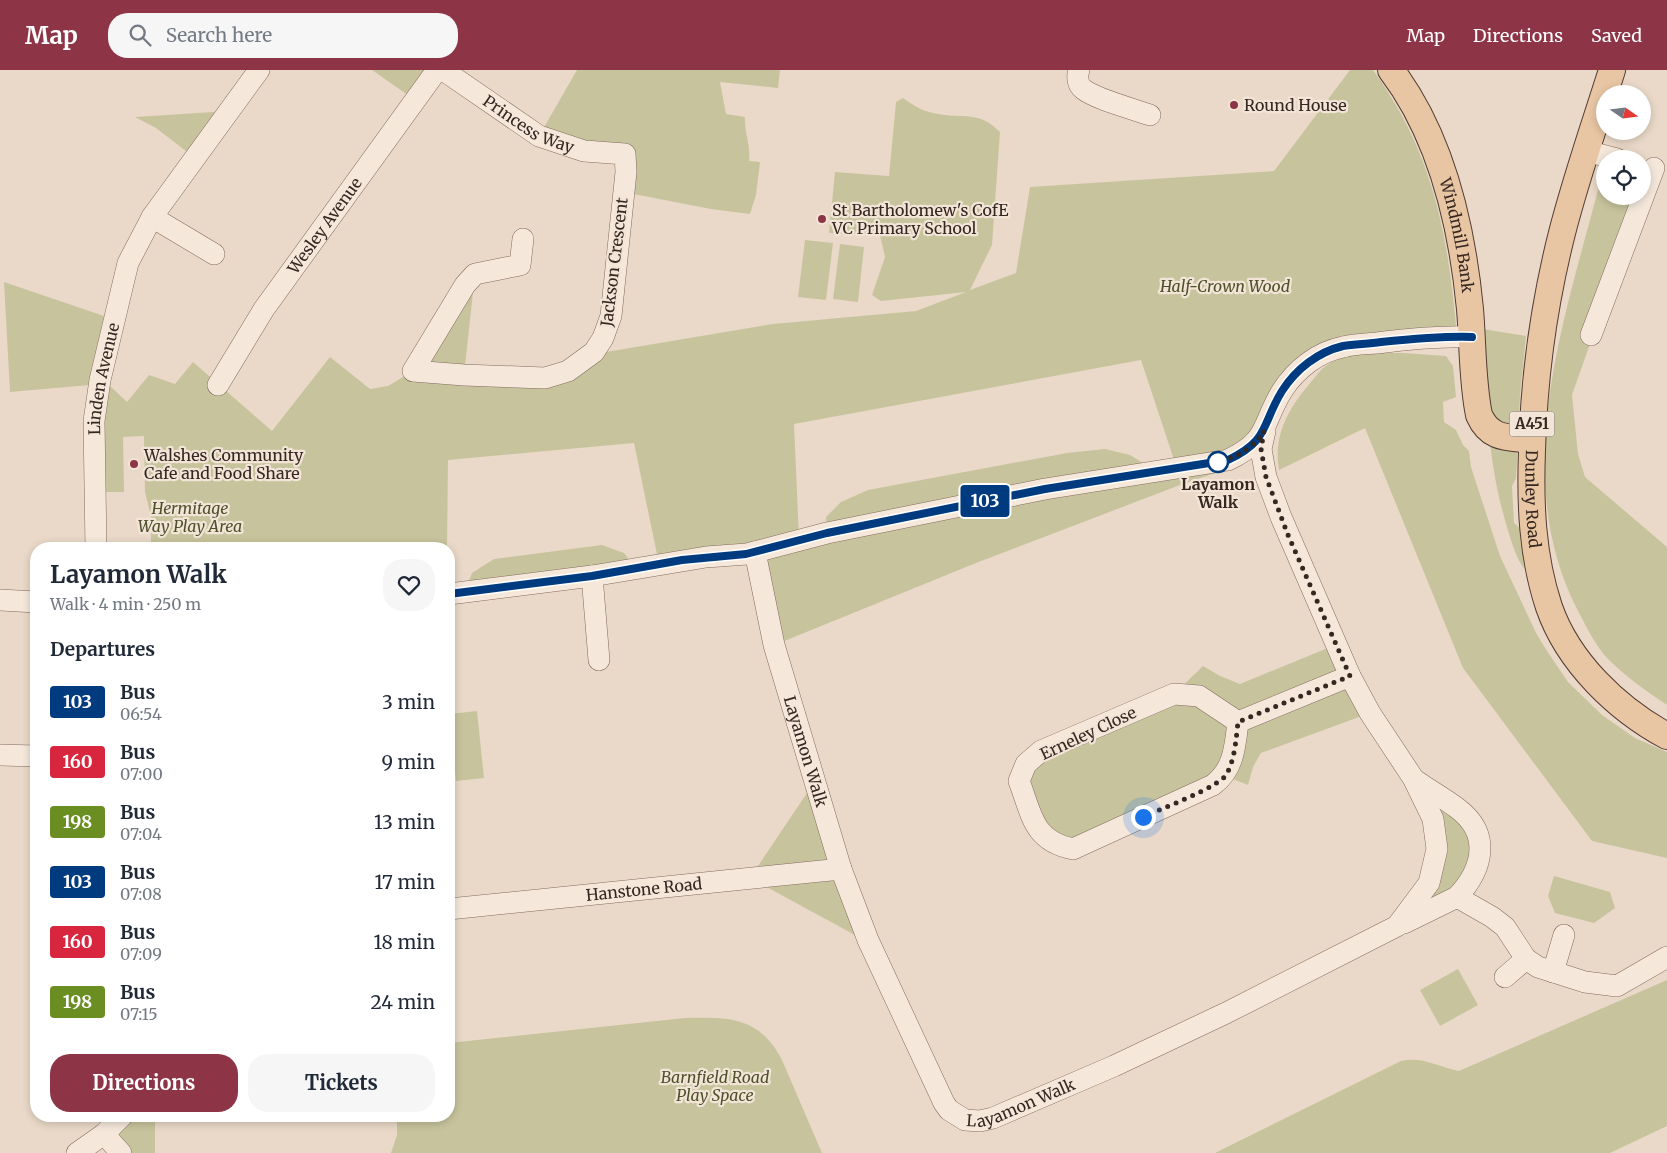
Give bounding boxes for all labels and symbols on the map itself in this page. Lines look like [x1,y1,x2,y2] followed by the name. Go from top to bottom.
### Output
[1596,85,1651,140] north arrow
[479,91,577,157] street label: Princess Way
[1244,95,1346,115] place label: Round House
[1228,99,1240,111] marker: Round House
[282,173,366,278] street label: Wesley Avenue
[1435,175,1478,295] street label: Windmill Bank
[596,196,632,329] street label: Jackson Crescent
[831,200,1009,238] place label: St Bartholomew's CofE VC Primary School
[816,213,828,225] marker: St Bartholomew's CofE VC Primary School
[1159,276,1291,296] park label: Half-Crown Wood
[84,321,123,435] street label: Linden Avenue
[1510,412,1554,436] road number: A451
[143,445,304,483] place label: Walshes Community Cafe and Food Share
[1521,450,1545,549] street label: Dunley Road
[1207,451,1229,473] marker: Layamon Walk
[128,458,140,470] marker: Walshes Community Cafe and Food Share
[1181,474,1255,512] place label: Layamon Walk
[956,485,1014,517] line badge: 103
[138,498,242,536] park label: Hermitage Way Play Area
[780,693,832,810] street label: Layamon Walk
[1037,702,1139,764] street label: Erneley Close
[1131,805,1156,830] your location
[585,873,703,905] street label: Hanstone Road
[661,1067,770,1105] park label: Barnfield Road Play Space
[966,1074,1079,1131] street label: Layamon Walk

